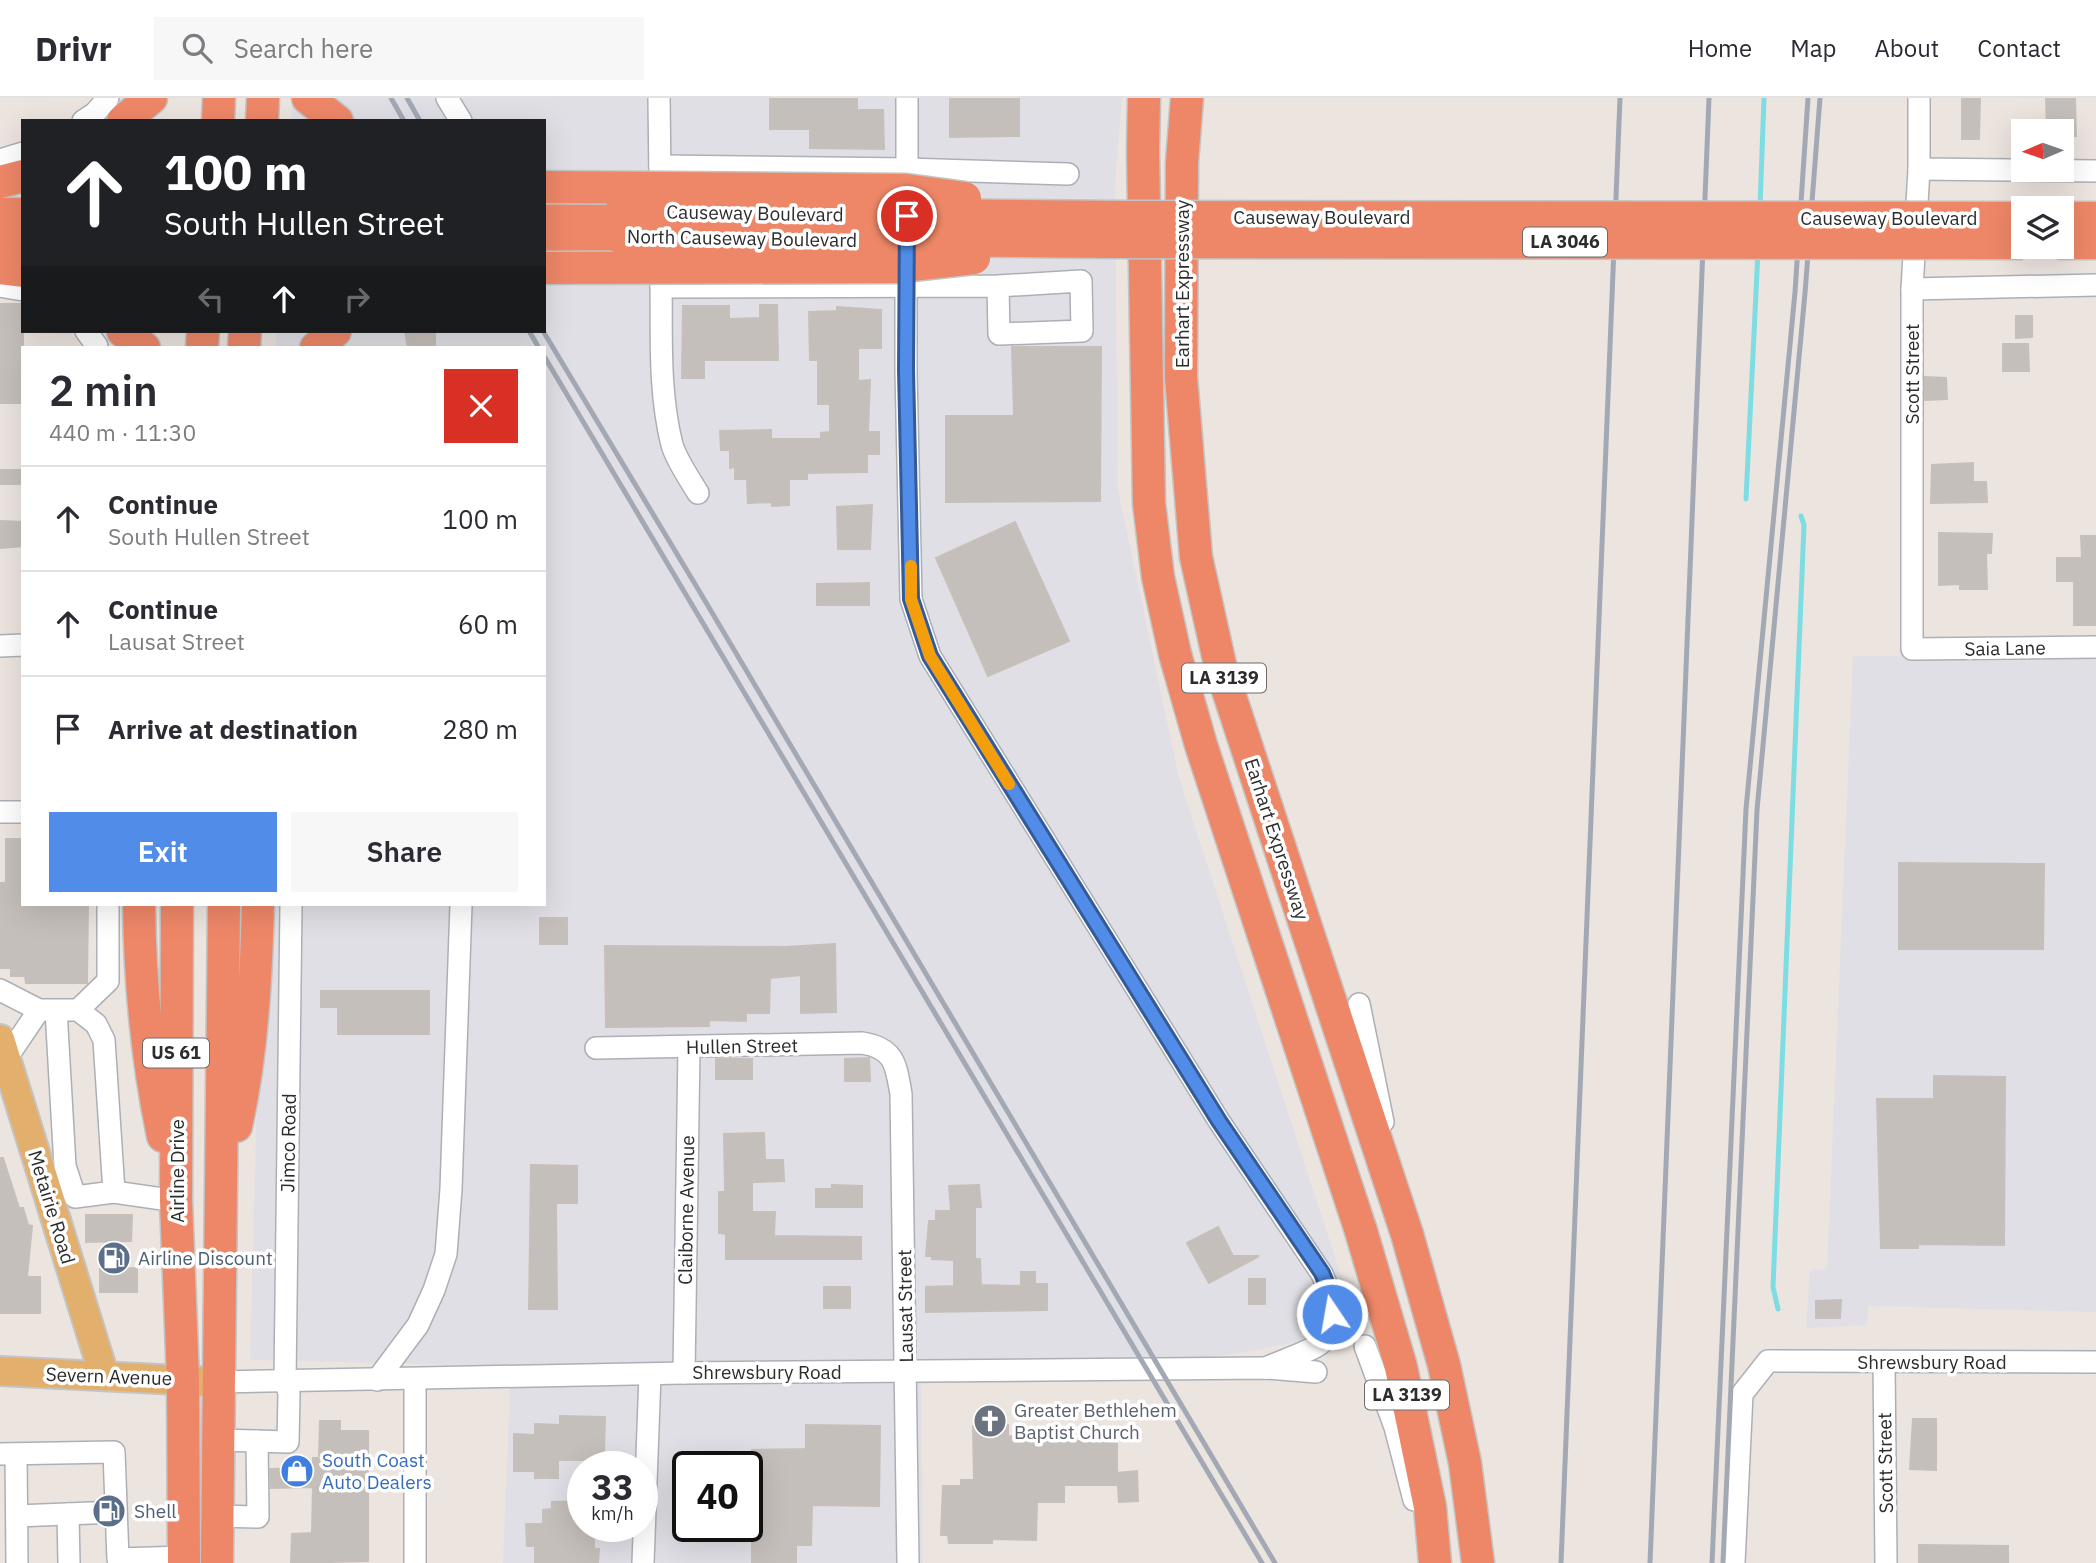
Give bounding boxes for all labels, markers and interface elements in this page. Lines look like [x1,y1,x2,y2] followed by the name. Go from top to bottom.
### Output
[154,17,644,80] search box
[35,27,112,70] text: Drivr
[178,29,216,67] icon: search
[234,31,373,65] text: Search here
[1688,32,1752,64] text: Home
[1790,32,1836,64] text: Map
[1874,32,1939,64] text: About
[1977,32,2061,64] text: Contact
[2011,119,2074,182] north arrow
[2011,119,2074,259] map controls
[164,140,308,203] text: 100 m
[49,147,140,238] icon: ahead
[877,186,937,246] pin
[2011,196,2074,259] button: layers
[888,197,926,235] icon: arrive
[666,199,844,227] street label: Causeway Boulevard
[1170,199,1194,368] street label: Earhart Expressway
[164,202,445,244] text: South Hullen Street
[1233,205,1411,229] street label: Causeway Boulevard
[1800,206,1978,230] street label: Causeway Boulevard
[627,224,857,252] street label: North Causeway Boulevard
[1523,228,1607,257] road number: LA 3046
[192,280,230,318] icon: left
[265,280,303,318] icon: ahead
[338,280,376,318] icon: right
[1900,324,1924,424] street label: Scott Street
[49,363,158,418] text: 2 min
[444,369,518,443] button: close
[49,417,196,447] text: 440 m · 11:30
[108,487,218,521] text: Continue
[49,500,87,538] icon: ahead
[442,502,518,536] text: 100 m
[108,521,310,551] text: South Hullen Street
[108,592,218,626] text: Continue
[49,605,87,643] icon: ahead
[458,607,518,641] text: 60 m
[108,626,245,656] text: Lausat Street
[1964,635,2046,661] street label: Saia Lane
[1182,664,1266,692] road number: LA 3139
[49,710,87,748] icon: arrive
[108,712,358,746] text: Arrive at destination
[442,712,518,746] text: 280 m
[1240,755,1315,923] street label: Earhart Expressway
[49,812,277,892] button: Exit
[291,812,518,892] button: Share
[686,1033,798,1059] street label: Hullen Street
[143,1038,209,1068] road number: US 61
[275,1093,301,1193] street label: Jimco Road
[165,1119,189,1223] street label: Airline Drive
[673,1135,699,1285] street label: Claiborne Avenue
[23,1147,81,1267] street label: Metairie Road
[95,1239,133,1277] fuel station icon: Airline Discount
[138,1246,273,1270] place label: Airline Discount
[892,1249,918,1363] street label: Lausat Street
[1295,1277,1369,1351] position arrow
[1857,1350,2007,1374] street label: Shrewsbury Road
[692,1360,842,1384] street label: Shrewsbury Road
[45,1362,173,1390] street label: Severn Avenue
[1365,1380,1449,1410] road number: LA 3139
[1014,1398,1177,1444] place label: Greater Bethlehem Baptist Church
[971,1402,1009,1440] church icon: Greater Bethlehem Baptist Church
[1872,1412,1898,1514] street label: Scott Street
[322,1448,432,1494] place label: South Coast Auto Dealers
[672,1451,763,1542] speed limit sign: 40
[278,1452,316,1490] shop icon: South Coast Auto Dealers
[591,1464,634,1510] text: 33
[90,1492,128,1530] fuel station icon: Shell
[134,1499,177,1523] place label: Shell
[591,1502,634,1525] text: km/h

